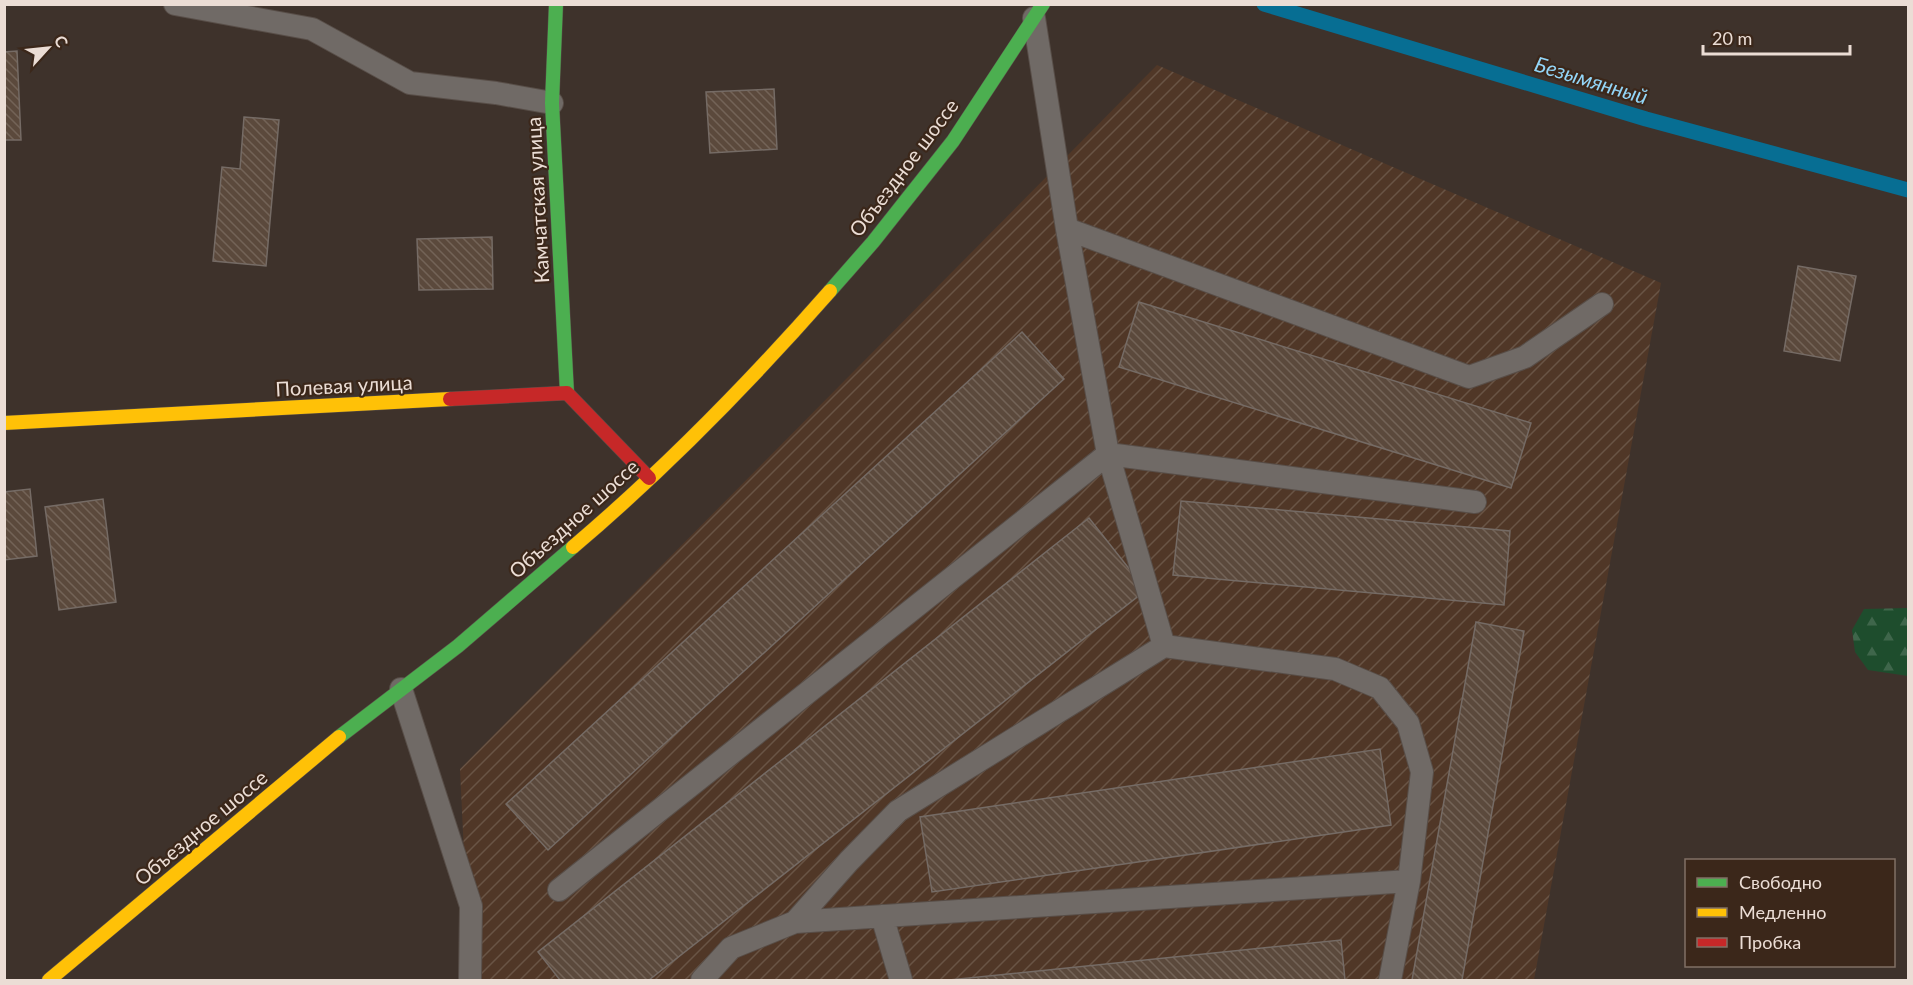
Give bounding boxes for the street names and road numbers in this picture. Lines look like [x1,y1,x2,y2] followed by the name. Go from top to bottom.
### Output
[844,94,963,241] street label: Объездное шоссе
[521,116,553,284] street label: Камчатская улица
[275,369,413,401] street label: Полевая улица
[504,454,643,583] street label: Объездное шоссе
[129,765,272,890] street label: Объездное шоссе

